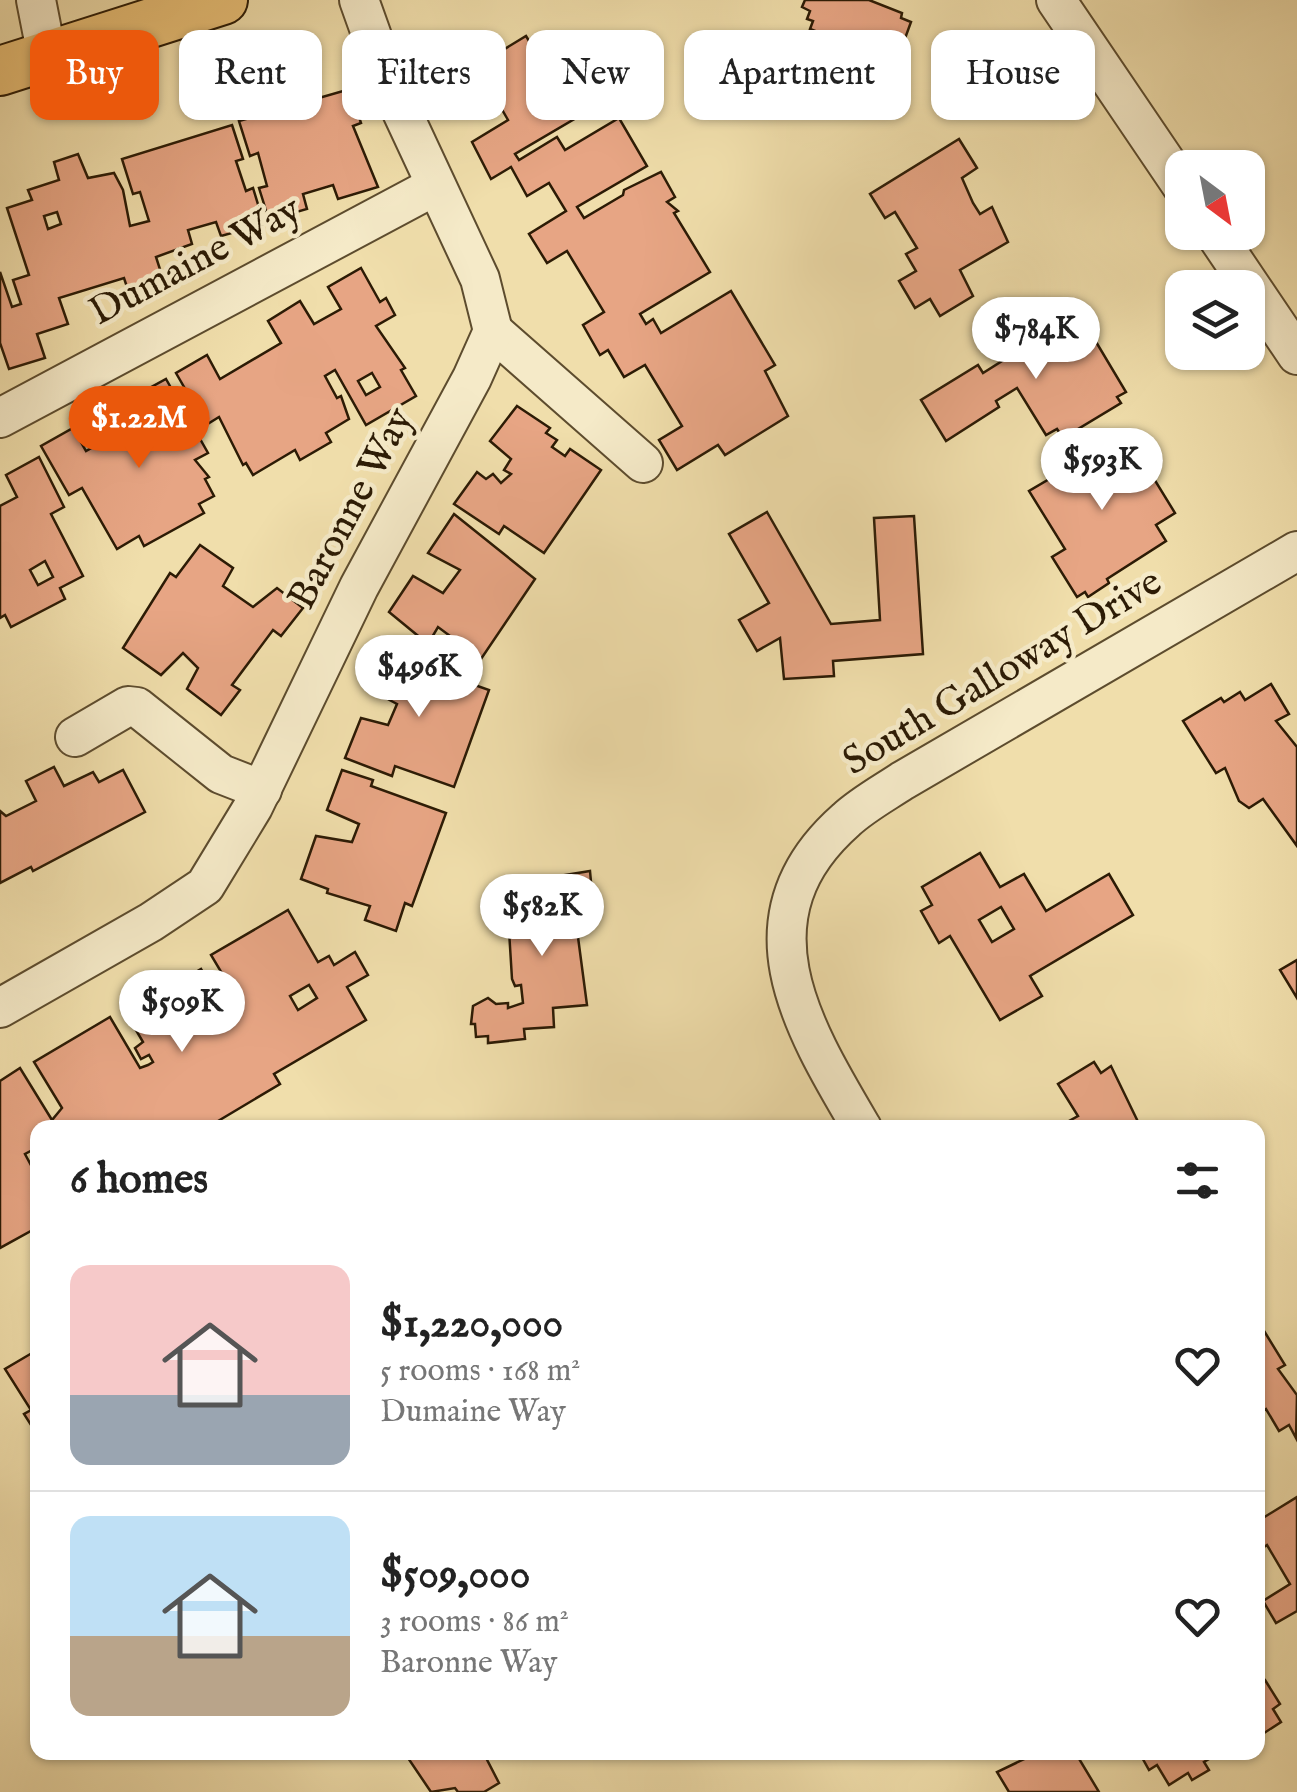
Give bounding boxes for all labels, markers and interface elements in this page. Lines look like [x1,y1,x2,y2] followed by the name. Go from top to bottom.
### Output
[30,30,159,120] chip: Buy
[179,30,322,120] chip: Rent
[342,30,506,120] chip: Filters
[526,30,664,120] chip: New
[684,30,911,120] chip: Apartment
[931,30,1095,120] chip: House
[1165,150,1265,250] north arrow
[1165,150,1265,370] map controls
[81,185,311,339] street label: Dumaine Way
[1165,270,1265,370] button: layers
[966,297,1106,382] pin: $784K
[994,309,1078,350] text: $784K
[58,386,220,471] pin: $1.22M
[91,398,187,439] text: $1.22M
[277,399,427,619] street label: Baronne Way
[1032,428,1172,513] pin: $593K
[1063,440,1141,481] text: $593K
[834,558,1172,788] street label: South Galloway Drive
[349,635,489,720] pin: $496K
[377,647,461,688] text: $496K
[472,874,612,959] pin: $582K
[502,886,582,927] text: $582K
[112,970,252,1055] pin: $509K
[141,982,223,1023] text: $509K
[1170,1153,1225,1208] icon: filters
[70,1154,208,1207] text: 6 homes
[380,1298,563,1351] text: $1,220,000
[150,1305,270,1425] icon: home
[1170,1338,1225,1393] icon: heart
[380,1351,580,1392] text: 5 rooms · 168 m²
[380,1392,566,1433] text: Dumaine Way
[380,1549,530,1602] text: $509,000
[150,1556,270,1676] icon: home
[1170,1589,1225,1644] icon: heart
[380,1602,569,1643] text: 3 rooms · 86 m²
[380,1643,557,1684] text: Baronne Way

